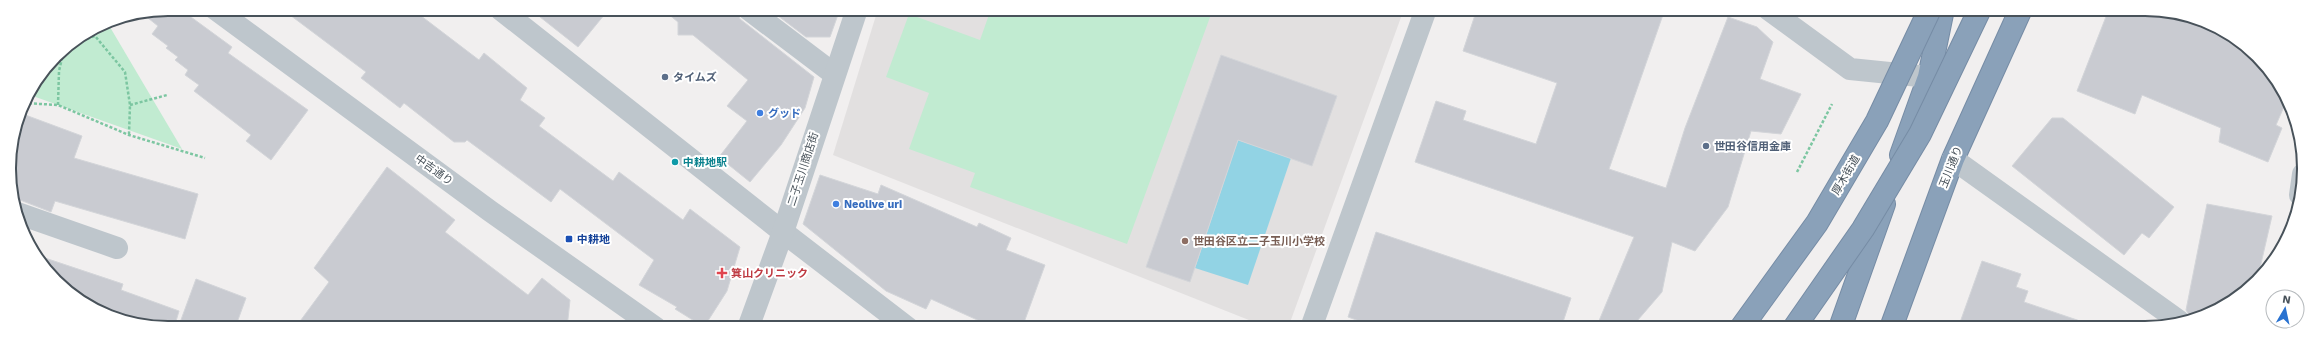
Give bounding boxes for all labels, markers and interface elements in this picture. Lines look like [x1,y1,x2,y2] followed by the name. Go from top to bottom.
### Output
[673,71,717,84] place label: タイムズ
[660,72,670,82] marker: タイムズ
[768,107,801,120] place label: グッド
[755,108,765,118] marker: グッド
[785,130,821,208] street label: 二子玉川商店街
[1714,140,1791,153] place label: 世田谷信用金庫
[1701,141,1711,151] marker: 世田谷信用金庫
[1937,144,1965,190] street label: 玉川通り
[412,152,456,188] street label: 中吉通り
[1829,153,1863,197] street label: 厚木街道
[683,156,727,169] place label: 中耕地駅
[670,157,680,167] marker: 中耕地駅
[844,198,902,211] place label: Neolive uri
[831,199,841,209] marker: Neolive uri
[577,233,610,246] place label: 中耕地
[564,234,574,244] marker: 中耕地
[1193,235,1325,248] place label: 世田谷区立二子玉川小学校
[1180,236,1190,246] marker: 世田谷区立二子玉川小学校
[716,267,728,279] marker: 箕山クリニック
[731,267,808,280] place label: 箕山クリニック
[2265,289,2305,329] north arrow
[2281,293,2292,307] text: N

